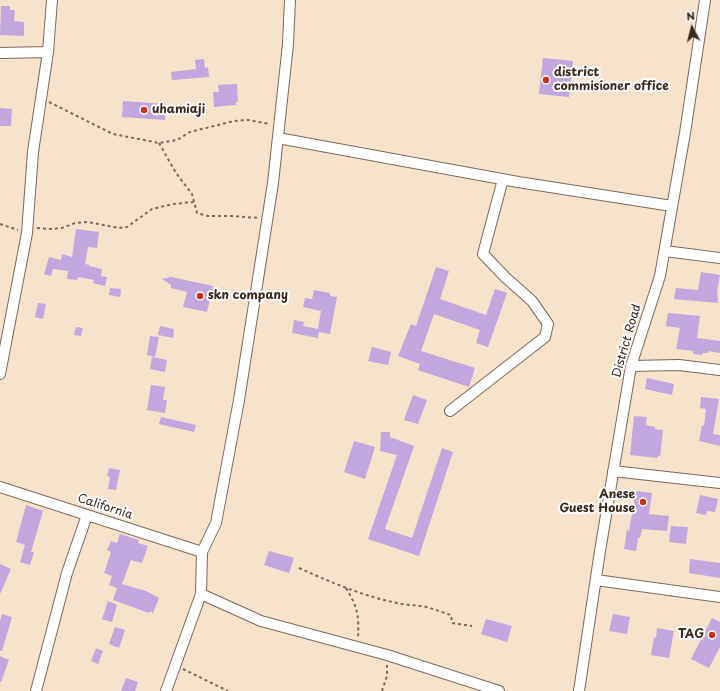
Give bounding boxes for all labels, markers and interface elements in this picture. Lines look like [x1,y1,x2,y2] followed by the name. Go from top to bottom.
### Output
[685,7,696,25] text: N
[672,8,712,48] north arrow
[554,66,669,94] place label: district commisioner office
[541,75,551,85] marker: district commisioner office
[152,103,205,117] place label: uhamiaji
[139,105,149,115] marker: uhamiaji
[208,289,288,303] place label: skn company
[195,291,205,301] marker: skn company
[610,303,644,379] street label: District Road
[559,488,635,516] place label: Anese Guest House
[75,491,135,523] street label: California
[638,497,648,507] marker: Anese Guest House
[678,628,704,642] place label: TAG
[707,630,717,640] marker: TAG

